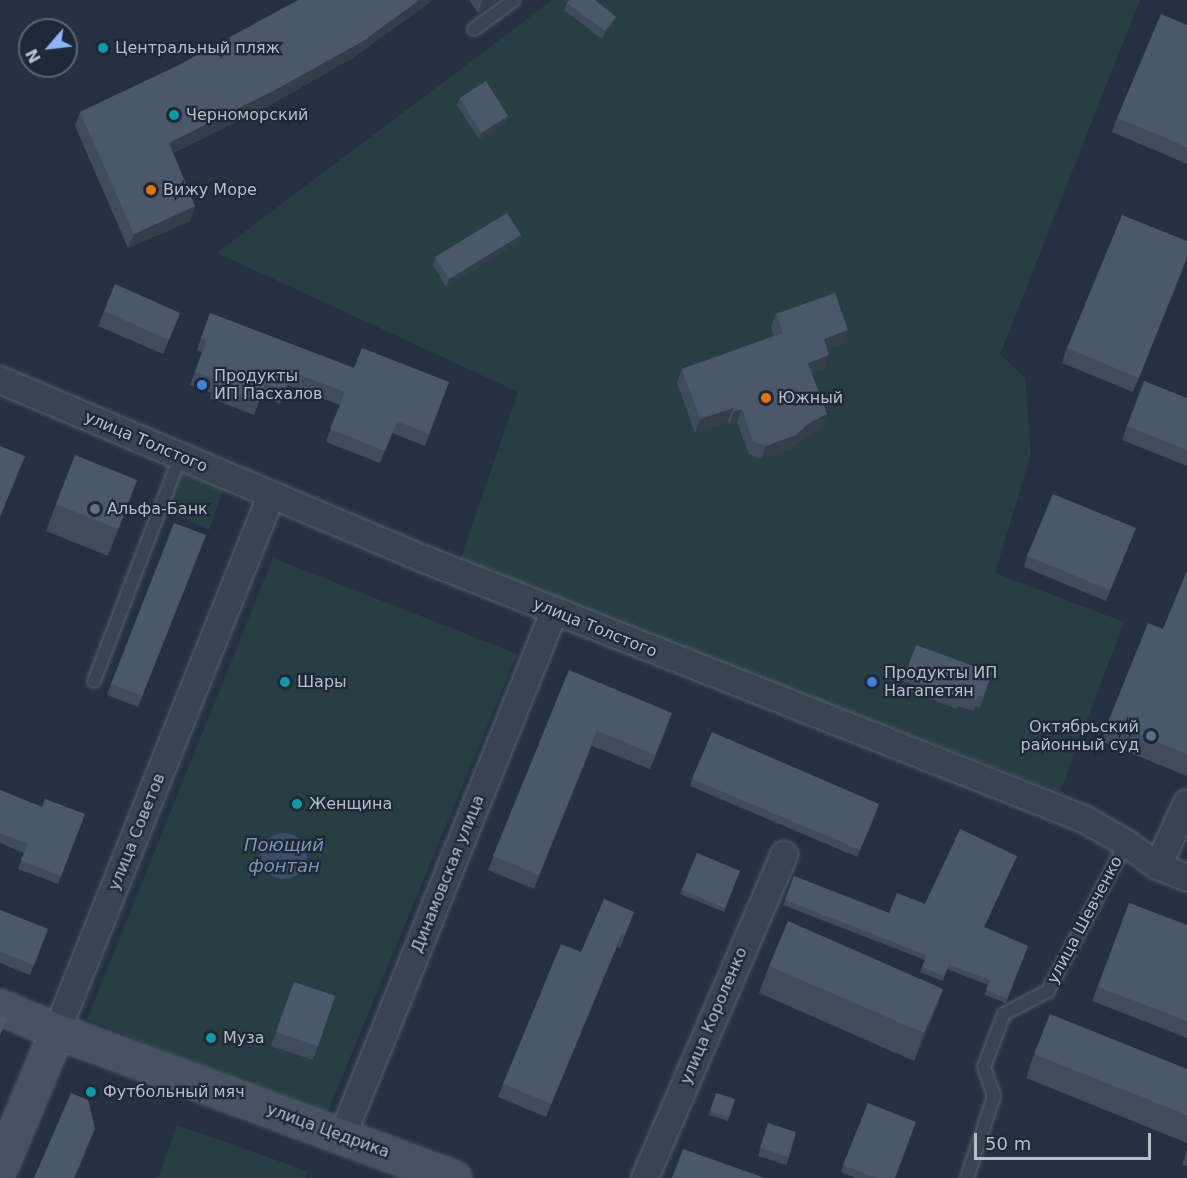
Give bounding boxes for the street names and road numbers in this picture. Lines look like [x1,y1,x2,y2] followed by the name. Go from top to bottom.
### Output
[82,407,210,477] street label: улица Толстого
[530,594,660,662] street label: улица Толстого
[105,771,169,893] street label: улица Советов
[408,792,488,956] street label: Динамовская улица
[1043,853,1127,987] street label: улица Шевченко
[676,945,752,1087] street label: улица Короленко
[264,1100,392,1162] street label: улица Цедрика

